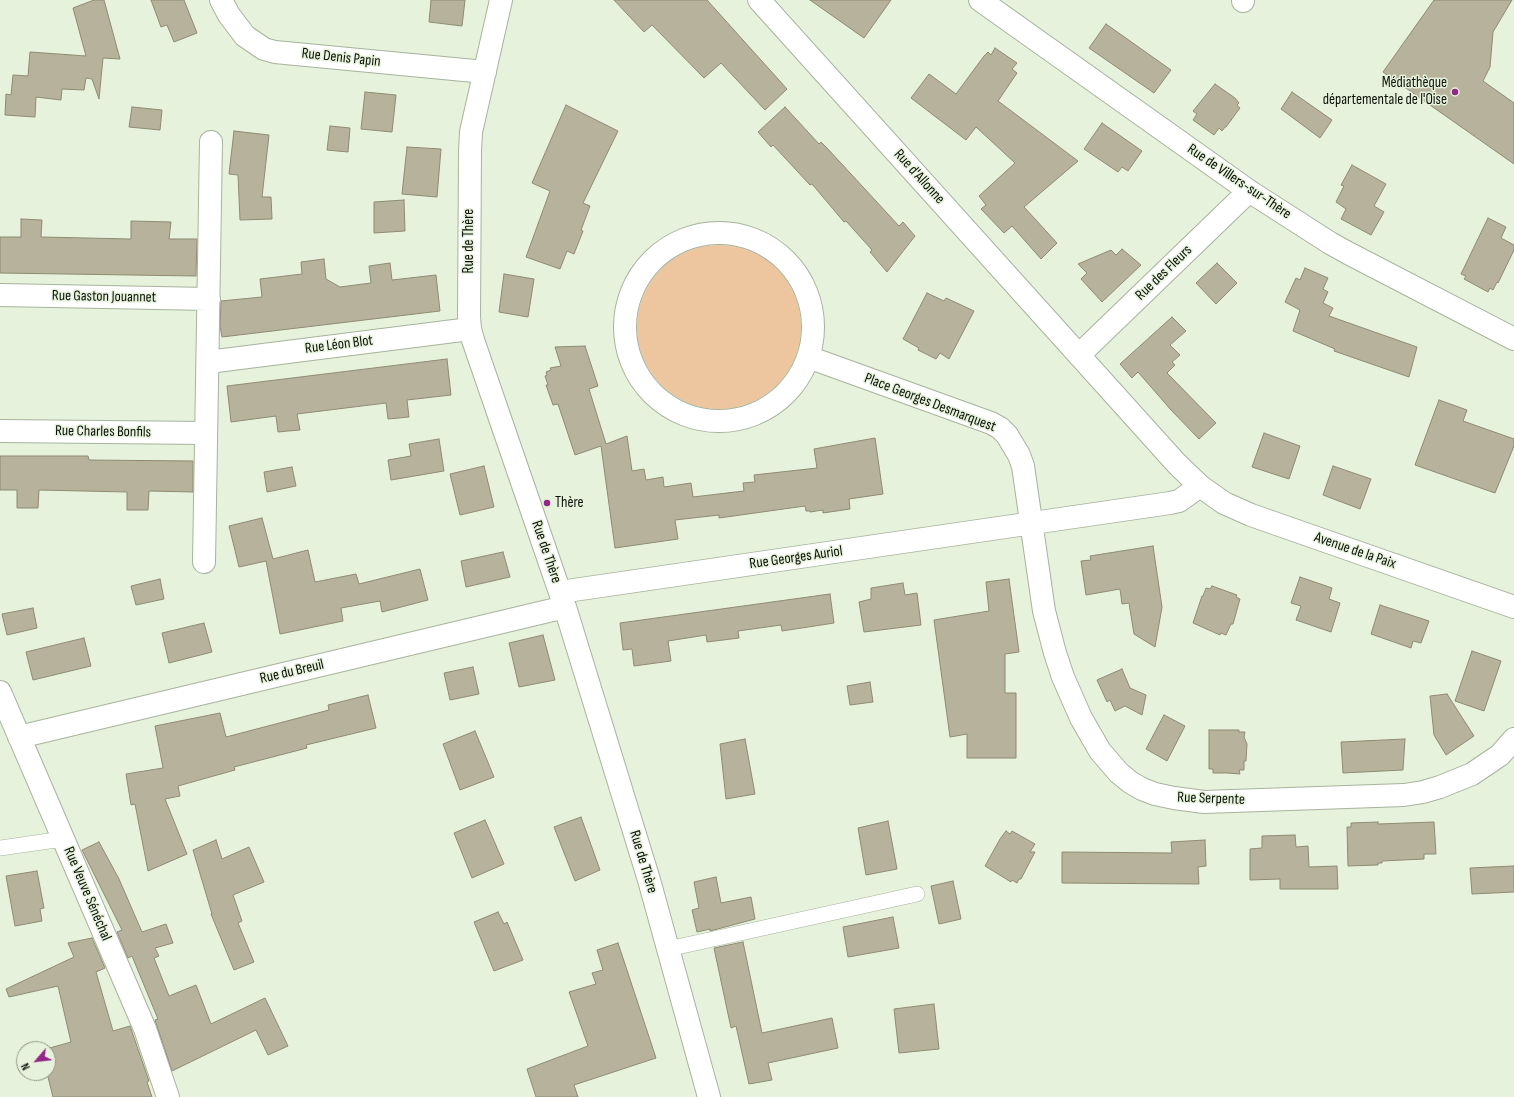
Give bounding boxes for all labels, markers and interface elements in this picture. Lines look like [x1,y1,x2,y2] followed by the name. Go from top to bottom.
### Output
[301,45,381,71] street label: Rue Denis Papin
[1323,74,1447,109] place label: Médiathèque départementale de l'Oise
[1450,87,1460,97] marker: Médiathèque départementale de l'Oise
[1184,141,1294,223] street label: Rue de Villers-sur-Thère
[890,146,948,208] street label: Rue d'Allonne
[460,209,478,273] street label: Rue de Thère
[1132,242,1196,304] street label: Rue des Fleurs
[52,287,156,307] street label: Rue Gaston Jouannet
[304,332,374,358] street label: Rue Léon Blot
[862,370,998,436] street label: Place Georges Desmarquest
[55,422,151,442] street label: Rue Charles Bonfils
[555,494,583,512] place label: Thère
[542,498,552,508] marker: Thère
[527,518,565,586] street label: Rue de Thère
[1312,529,1398,573] street label: Avenue de la Paix
[748,543,844,573] street label: Rue Georges Auriol
[258,656,326,688] street label: Rue du Breuil
[1177,789,1245,809] street label: Rue Serpente
[625,828,661,896] street label: Rue de Thère
[59,844,115,944] street label: Rue Veuve Sénéchal
[16,1041,56,1081] north arrow
[19,1061,33,1072] text: N

